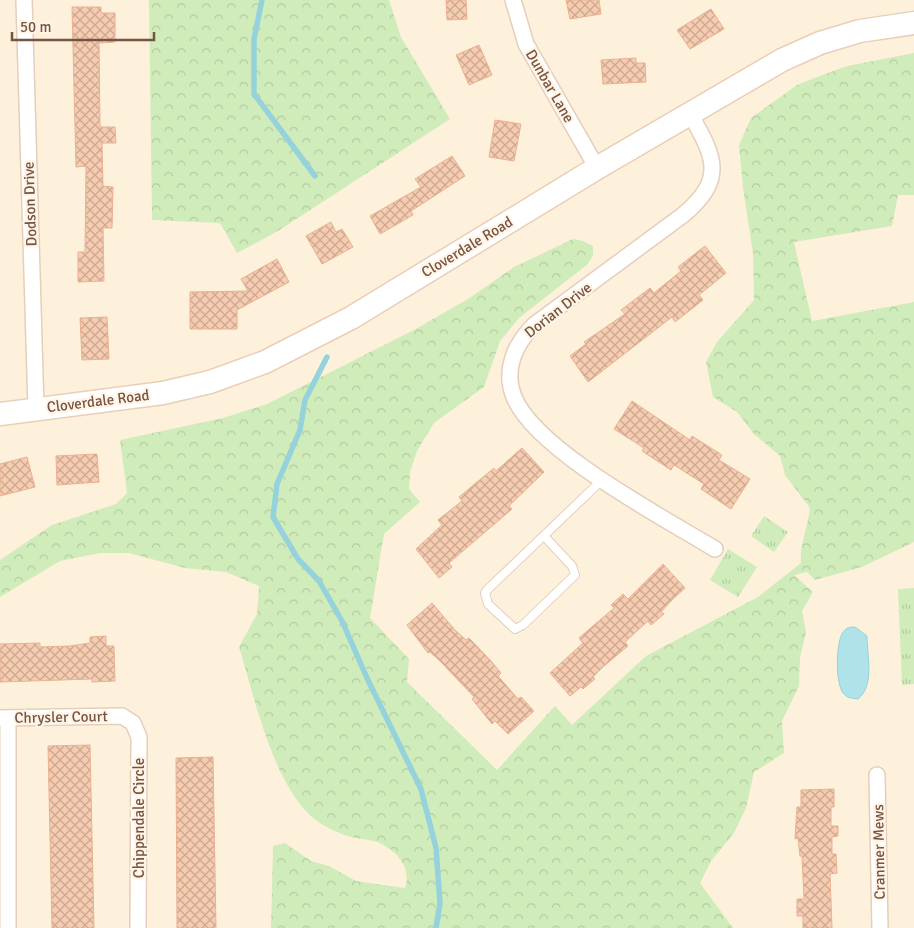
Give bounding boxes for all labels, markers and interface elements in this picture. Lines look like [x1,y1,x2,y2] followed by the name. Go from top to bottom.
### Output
[12,10,155,42] scale bar
[20,18,51,36] text: 50 m
[522,46,578,126] street label: Dunbar Lane
[20,161,40,247] street label: Dodson Drive
[418,213,516,281] street label: Cloverdale Road
[521,278,595,342] street label: Dorian Drive
[46,386,150,416] street label: Cloverdale Road
[14,707,108,727] street label: Chrysler Court
[130,758,148,878] street label: Chippendale Circle
[869,804,889,900] street label: Cranmer Mews

